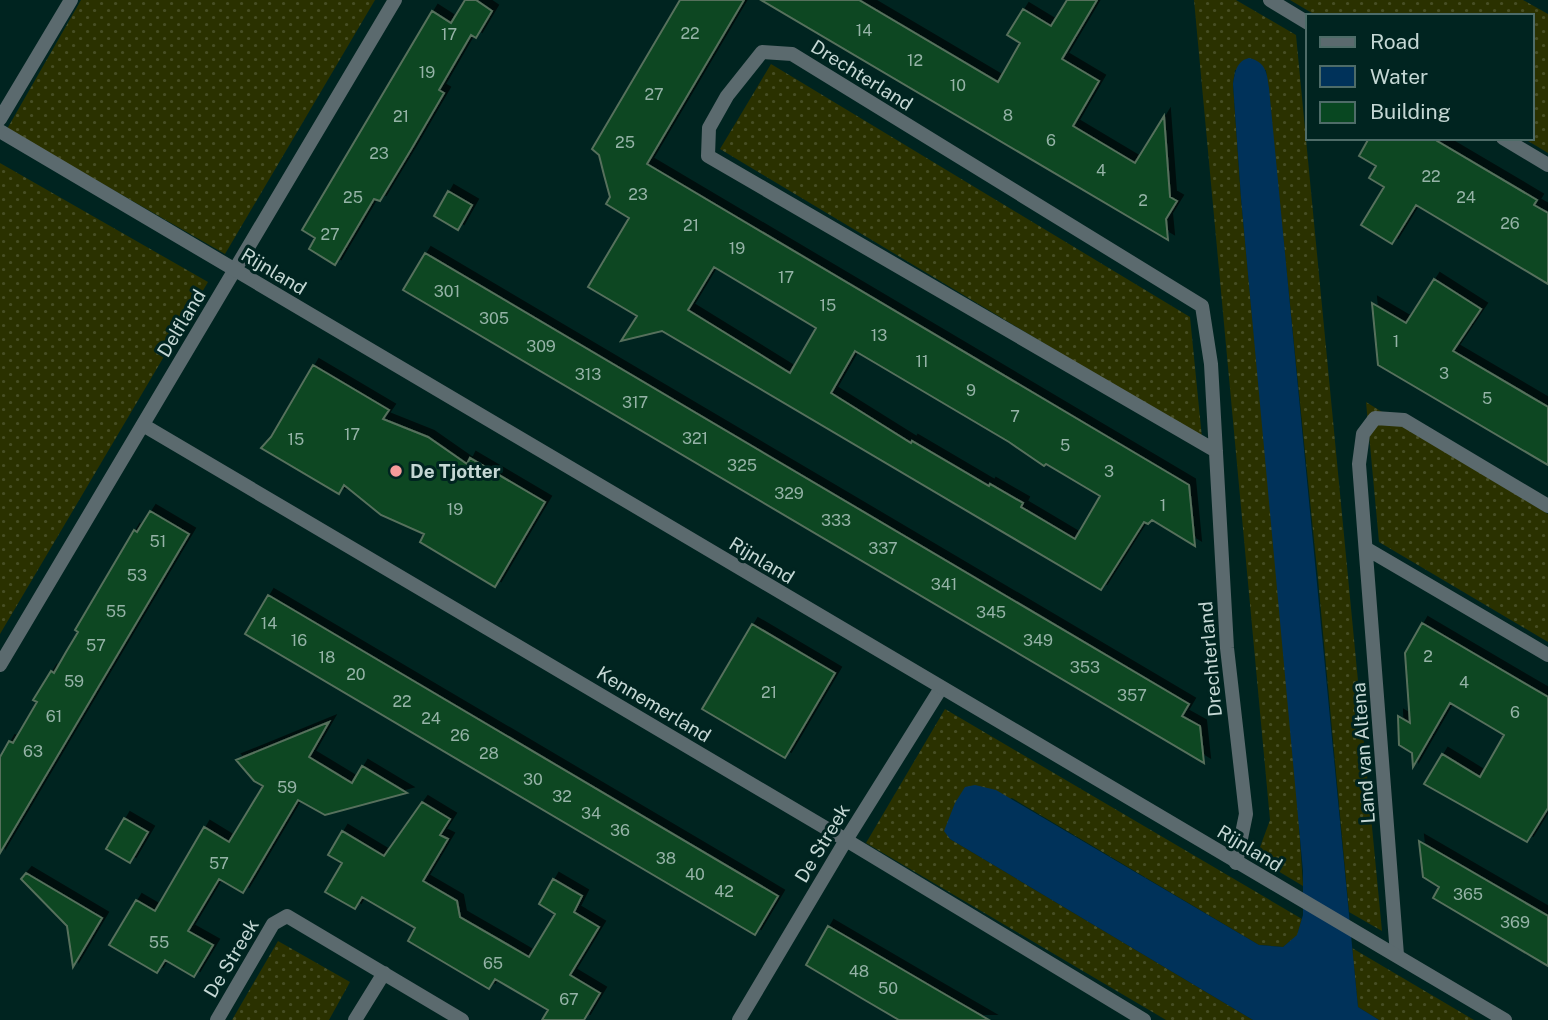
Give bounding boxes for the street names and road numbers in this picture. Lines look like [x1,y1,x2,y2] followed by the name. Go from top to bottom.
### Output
[807,35,917,115] street label: Drechterland
[237,243,311,299] street label: Rijnland
[152,285,210,361] street label: Delfland
[725,532,799,588] street label: Rijnland
[1194,600,1226,718] street label: Drechterland
[593,661,715,747] street label: Kennemerland
[1347,682,1379,824] street label: Land van Altena
[790,799,854,886] street label: De Streek
[1213,820,1287,876] street label: Rijnland
[199,914,263,1001] street label: De Streek

